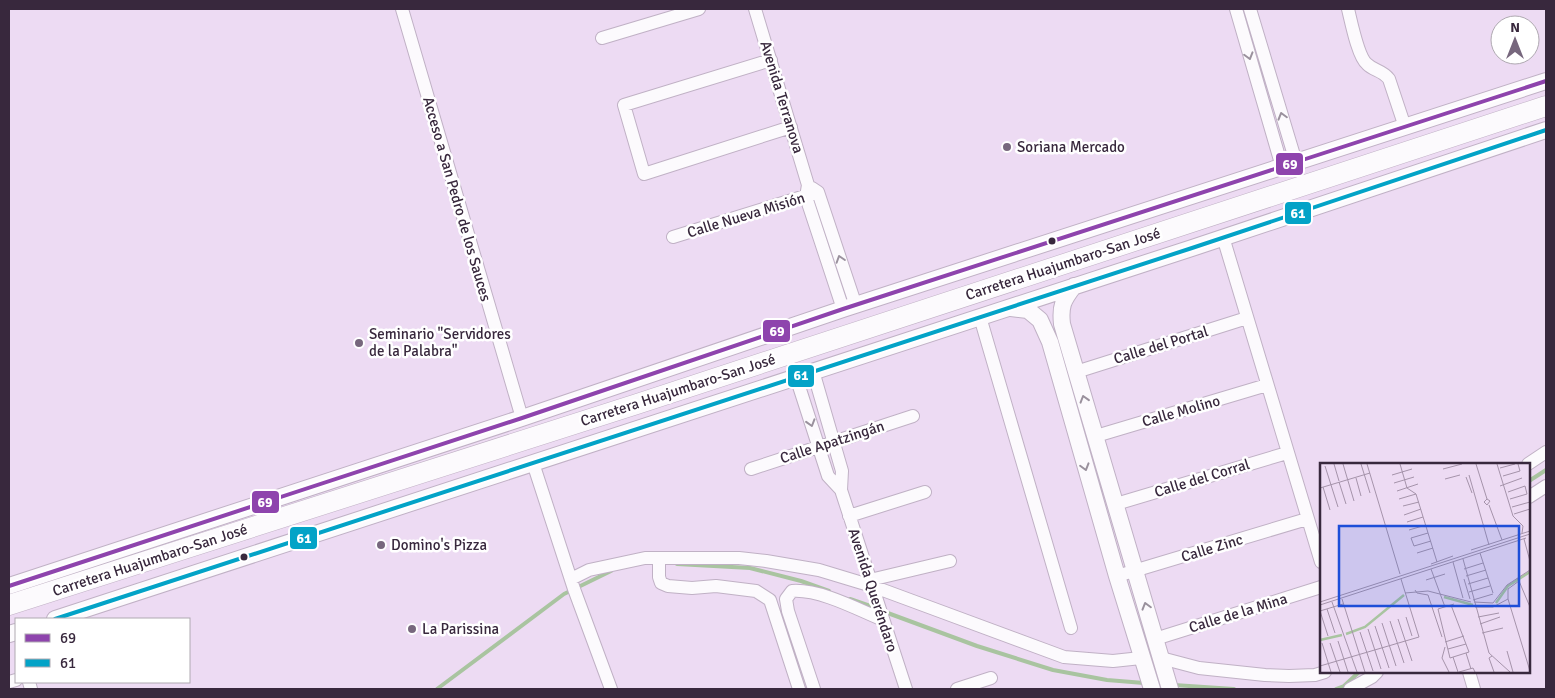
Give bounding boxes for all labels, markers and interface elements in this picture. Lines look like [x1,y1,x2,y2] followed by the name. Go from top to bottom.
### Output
[1490,15,1540,65] north arrow
[1510,19,1520,36] text: N
[756,39,808,155] street label: Avenida Terranova
[1244,51,1254,59] one-way arrow
[419,95,495,304] street label: Acceso a San Pedro de los Sauces
[1278,112,1288,120] one-way arrow
[1017,138,1125,156] place label: Soriana Mercado
[1001,141,1013,153] marker: Soriana Mercado
[1275,152,1304,176] line badge: 69
[1282,156,1298,173] text: 69
[685,189,807,241] street label: Calle Nueva Misión
[1284,201,1312,225] line badge: 61
[1290,205,1306,222] text: 61
[963,224,1163,304] street label: Carretera Huajumbaro-San José
[1047,236,1057,246] unlabelled marker
[836,256,846,264] one-way arrow
[762,319,791,343] line badge: 69
[1112,322,1210,368] street label: Calle del Portal
[769,323,785,340] text: 69
[369,325,511,360] place label: Seminario "Servidores de la Palabra"
[353,337,365,349] marker: Seminario "Servidores de la Palabra"
[578,350,778,430] street label: Carretera Huajumbaro-San José
[787,364,815,388] line badge: 61
[793,367,809,384] text: 61
[1140,391,1222,431] street label: Calle Molino
[1080,396,1090,404] one-way arrow
[778,417,886,467] street label: Calle Apatzingán
[805,418,815,427] one-way arrow
[1152,455,1252,501] street label: Calle del Corral
[1080,462,1090,470] one-way arrow
[1320,463,1530,673] inset map
[251,490,280,514] line badge: 69
[257,494,273,511] text: 69
[50,520,250,600] street label: Carretera Huajumbaro-San José
[289,526,318,550] line badge: 61
[844,526,902,654] street label: Avenida Queréndaro
[296,530,312,547] text: 61
[1179,530,1245,566] street label: Calle Zinc
[391,536,487,554] place label: Domino's Pizza
[375,539,387,551] marker: Domino's Pizza
[239,552,249,562] unlabelled marker
[1187,589,1289,637] street label: Calle de la Mina
[1141,602,1151,610] one-way arrow
[15,618,190,683] legend
[422,620,499,638] place label: La Parissina
[406,623,418,635] marker: La Parissina
[60,629,76,647] text: 69
[60,654,76,672] text: 61

